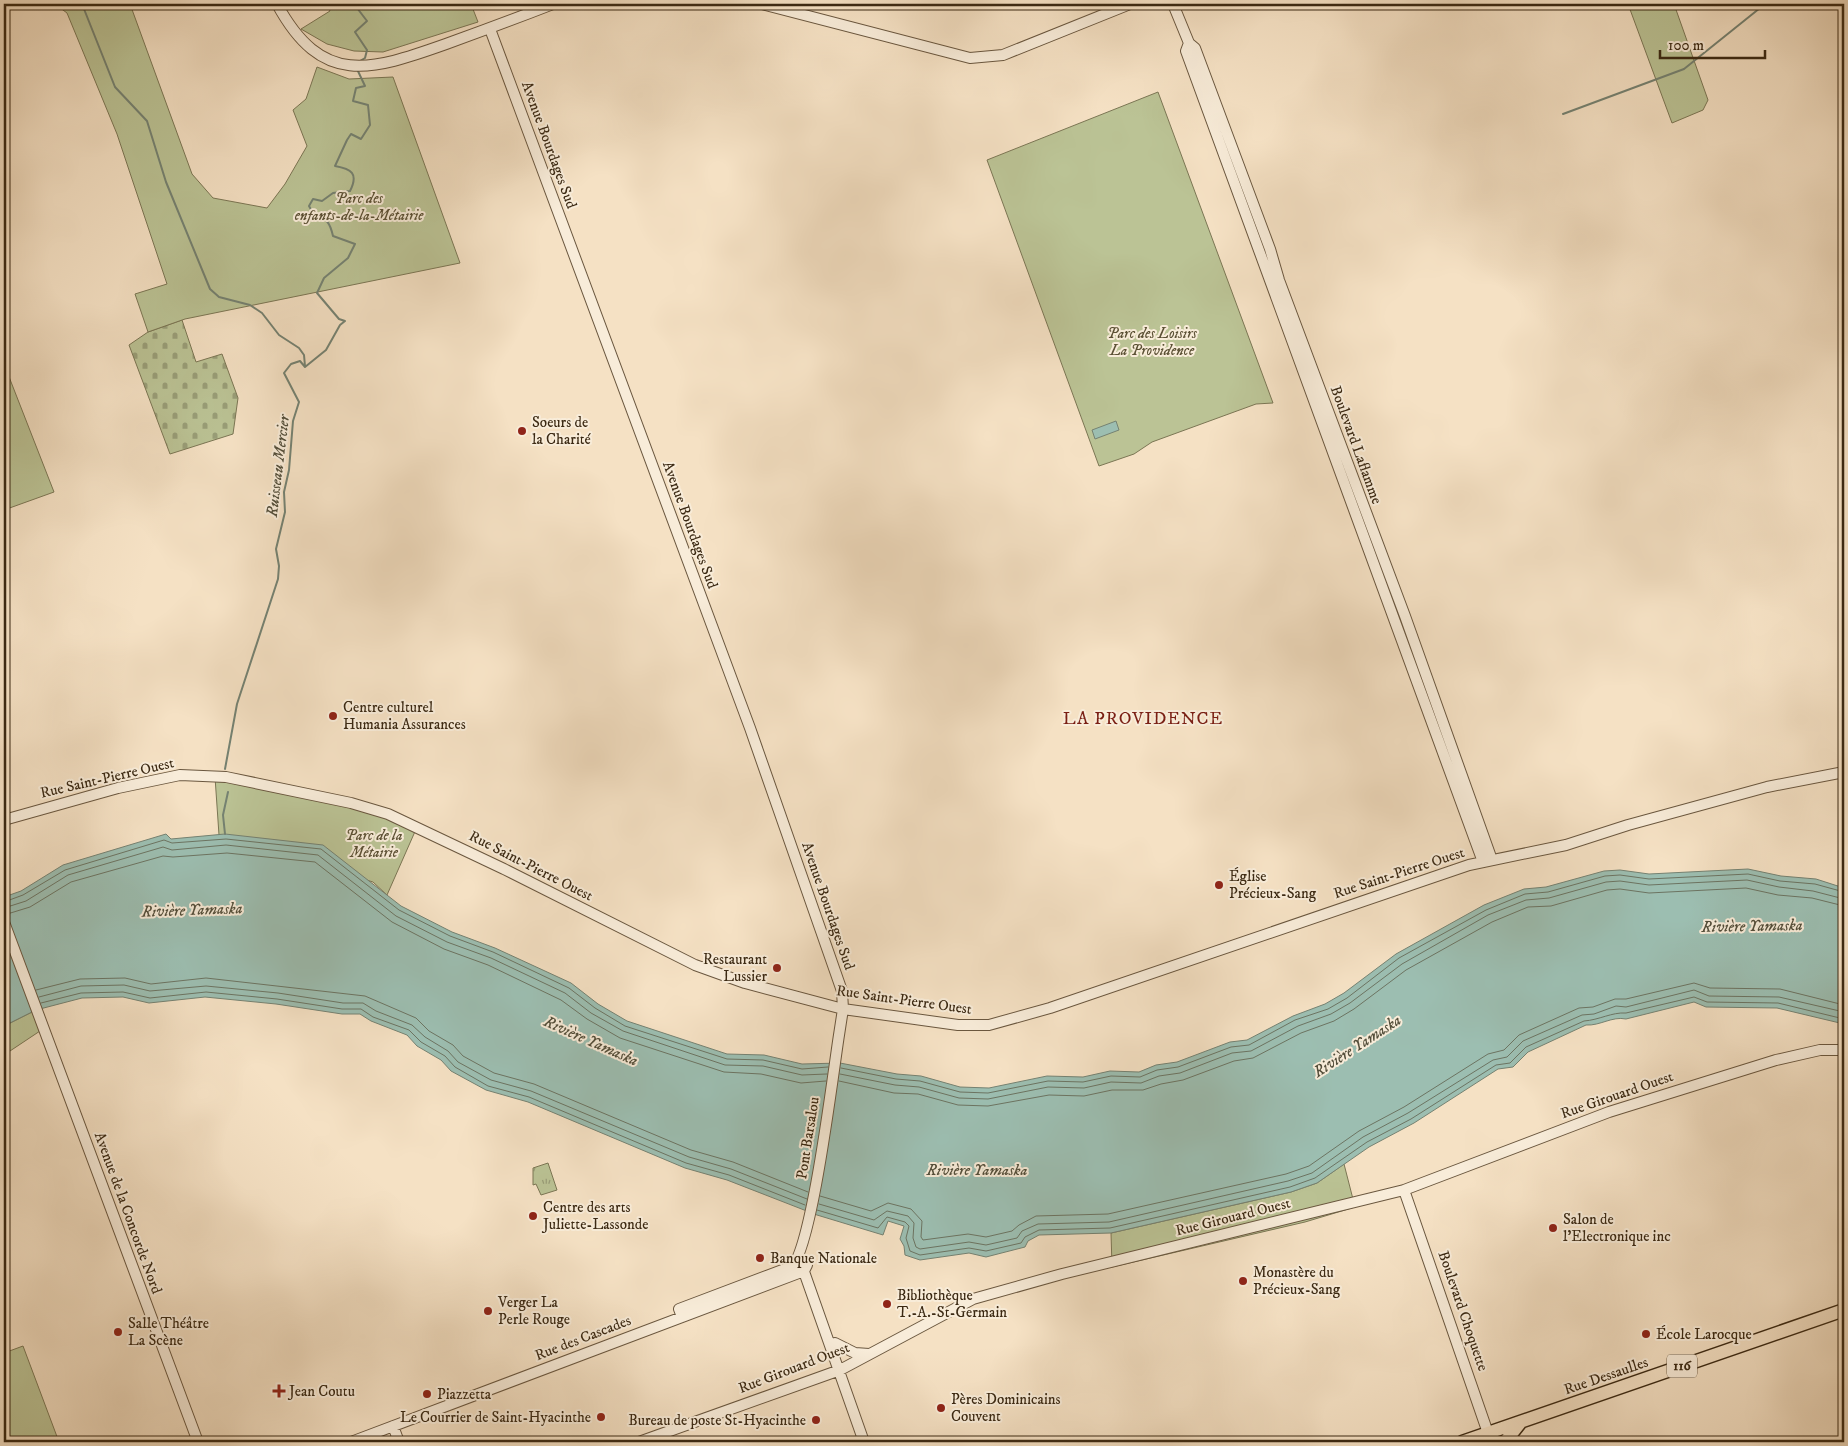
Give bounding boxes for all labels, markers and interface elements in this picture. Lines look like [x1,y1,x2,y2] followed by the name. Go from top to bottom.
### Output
[1660,28,1766,60] scale bar
[1668,36,1704,55] text: 100 m
[517,79,581,212] street label: Avenue Bourdages Sud
[295,189,424,225] park label: Parc des enfants-de-la-Métairie
[1107,324,1197,360] park label: Parc des Loisirs La Providence
[1326,383,1386,507] street label: Boulevard Laflamme
[262,412,294,519] water label: Ruisseau Mercier
[532,413,592,449] place label: Soeurs de la Charité
[516,425,528,437] marker: Soeurs de la Charité
[658,459,722,592] street label: Avenue Bourdages Sud
[343,698,466,734] place label: Centre culturel Humania Assurances
[1063,708,1223,730] district label: LA PROVIDENCE
[327,710,339,722] marker: Centre culturel Humania Assurances
[38,753,176,803] street label: Rue Saint-Pierre Ouest
[346,826,402,862] park label: Parc de la Métairie
[466,827,596,906] street label: Rue Saint-Pierre Ouest
[797,839,859,973] street label: Avenue Bourdages Sud
[1331,843,1467,903] street label: Rue Saint-Pierre Ouest
[1229,867,1317,903] place label: Église Précieux-Sang
[1213,879,1225,891] marker: Église Précieux-Sang
[140,898,243,922] water label: Rivière Yamaska
[1700,915,1803,937] water label: Rivière Yamaska
[703,950,767,986] place label: Restaurant Lussier
[771,962,783,974] marker: Restaurant Lussier
[835,981,973,1019] street label: Rue Saint-Pierre Ouest
[1308,1010,1405,1082] water label: Rivière Yamaska
[540,1011,641,1071] water label: Rivière Yamaska
[1558,1067,1676,1123] street label: Rue Girouard Ouest
[792,1095,824,1181] street label: Pont Barsalou
[90,1129,166,1297] street label: Avenue de la Concorde Nord
[926,1160,1028,1180] water label: Rivière Yamaska
[1174,1194,1293,1240] street label: Rue Girouard Ouest
[541,1198,648,1234] place label: Centre des arts Juliette-Lassonde
[527,1210,539,1222] marker: Centre des arts Juliette-Lassonde
[1563,1210,1671,1246] place label: Salon de l'Electronique inc
[1547,1222,1559,1234] marker: Salon de l'Electronique inc
[1434,1248,1492,1374] street label: Boulevard Choquette
[770,1249,877,1268] place label: Banque Nationale
[754,1252,766,1264] marker: Banque Nationale
[1253,1263,1341,1299] place label: Monastère du Précieux-Sang
[1237,1275,1249,1287] marker: Monastère du Précieux-Sang
[897,1286,1007,1322] place label: Bibliothèque T.-A.-St-Germain
[497,1293,570,1329] place label: Verger La Perle Rouge
[881,1298,893,1310] marker: Bibliothèque T.-A.-St-Germain
[482,1305,494,1317] marker: Verger La Perle Rouge
[532,1311,634,1365] street label: Rue des Cascades
[128,1314,209,1350] place label: Salle Théâtre La Scène
[1656,1325,1752,1344] place label: École Larocque
[112,1326,124,1338] marker: Salle Théâtre La Scène
[1640,1328,1652,1340] marker: École Larocque
[736,1338,852,1398] street label: Rue Girouard Ouest
[1561,1353,1651,1399] street label: Rue Dessaulles
[1667,1354,1697,1378] road number: 116
[287,1382,355,1401] place label: Jean Coutu
[273,1385,285,1397] marker: Jean Coutu
[437,1385,492,1404] place label: Piazzetta
[421,1388,433,1400] marker: Piazzetta
[951,1390,1061,1426] place label: Pères Dominicains Couvent
[935,1402,947,1414] marker: Pères Dominicains Couvent
[400,1408,591,1427] place label: Le Courrier de Saint-Hyacinthe
[595,1411,607,1423] marker: Le Courrier de Saint-Hyacinthe
[628,1411,806,1430] place label: Bureau de poste St-Hyacinthe
[810,1414,822,1426] marker: Bureau de poste St-Hyacinthe

